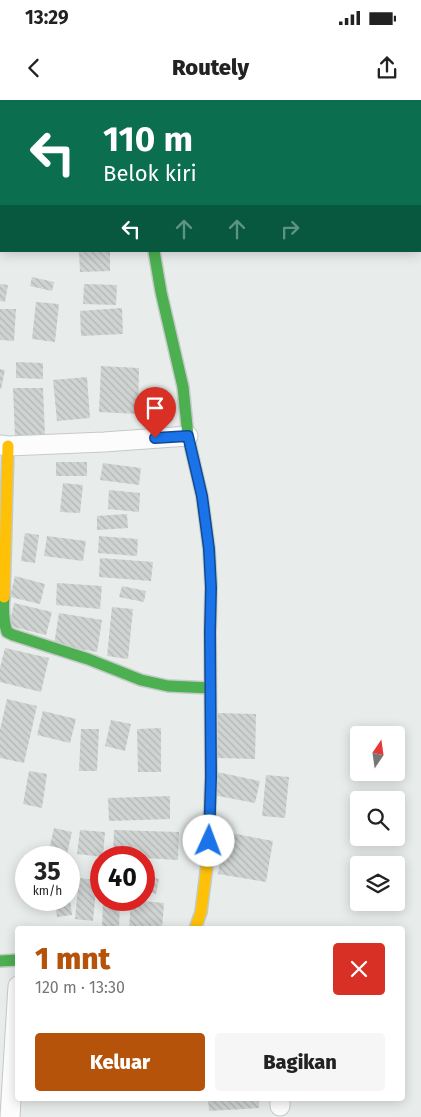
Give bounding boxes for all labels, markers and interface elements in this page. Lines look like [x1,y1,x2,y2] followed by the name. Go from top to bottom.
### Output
[25,6,69,29] text: 13:29
[20,54,48,82] icon: back
[172,54,249,81] text: Routely
[373,54,401,82] icon: share
[103,118,193,160] text: 110 m
[20,120,85,185] icon: left
[103,160,197,187] text: Belok kiri
[117,215,145,243] icon: left
[170,215,198,243] icon: ahead
[223,215,251,243] icon: ahead
[276,215,304,243] icon: right
[134,387,176,438] pin
[141,394,169,422] icon: arrive
[350,726,405,781] north arrow
[350,726,405,911] map controls
[350,791,405,846] button: search
[182,814,234,866] position arrow
[90,846,155,911] speed limit sign: 40
[350,856,405,911] button: layers
[34,857,61,887] text: 35
[33,884,62,898] text: km/h
[35,941,110,977] text: 1 mnt
[333,943,385,995] button: close
[35,978,125,997] text: 120 m · 13:30
[35,1033,205,1091] button: Keluar
[215,1033,385,1091] button: Bagikan

